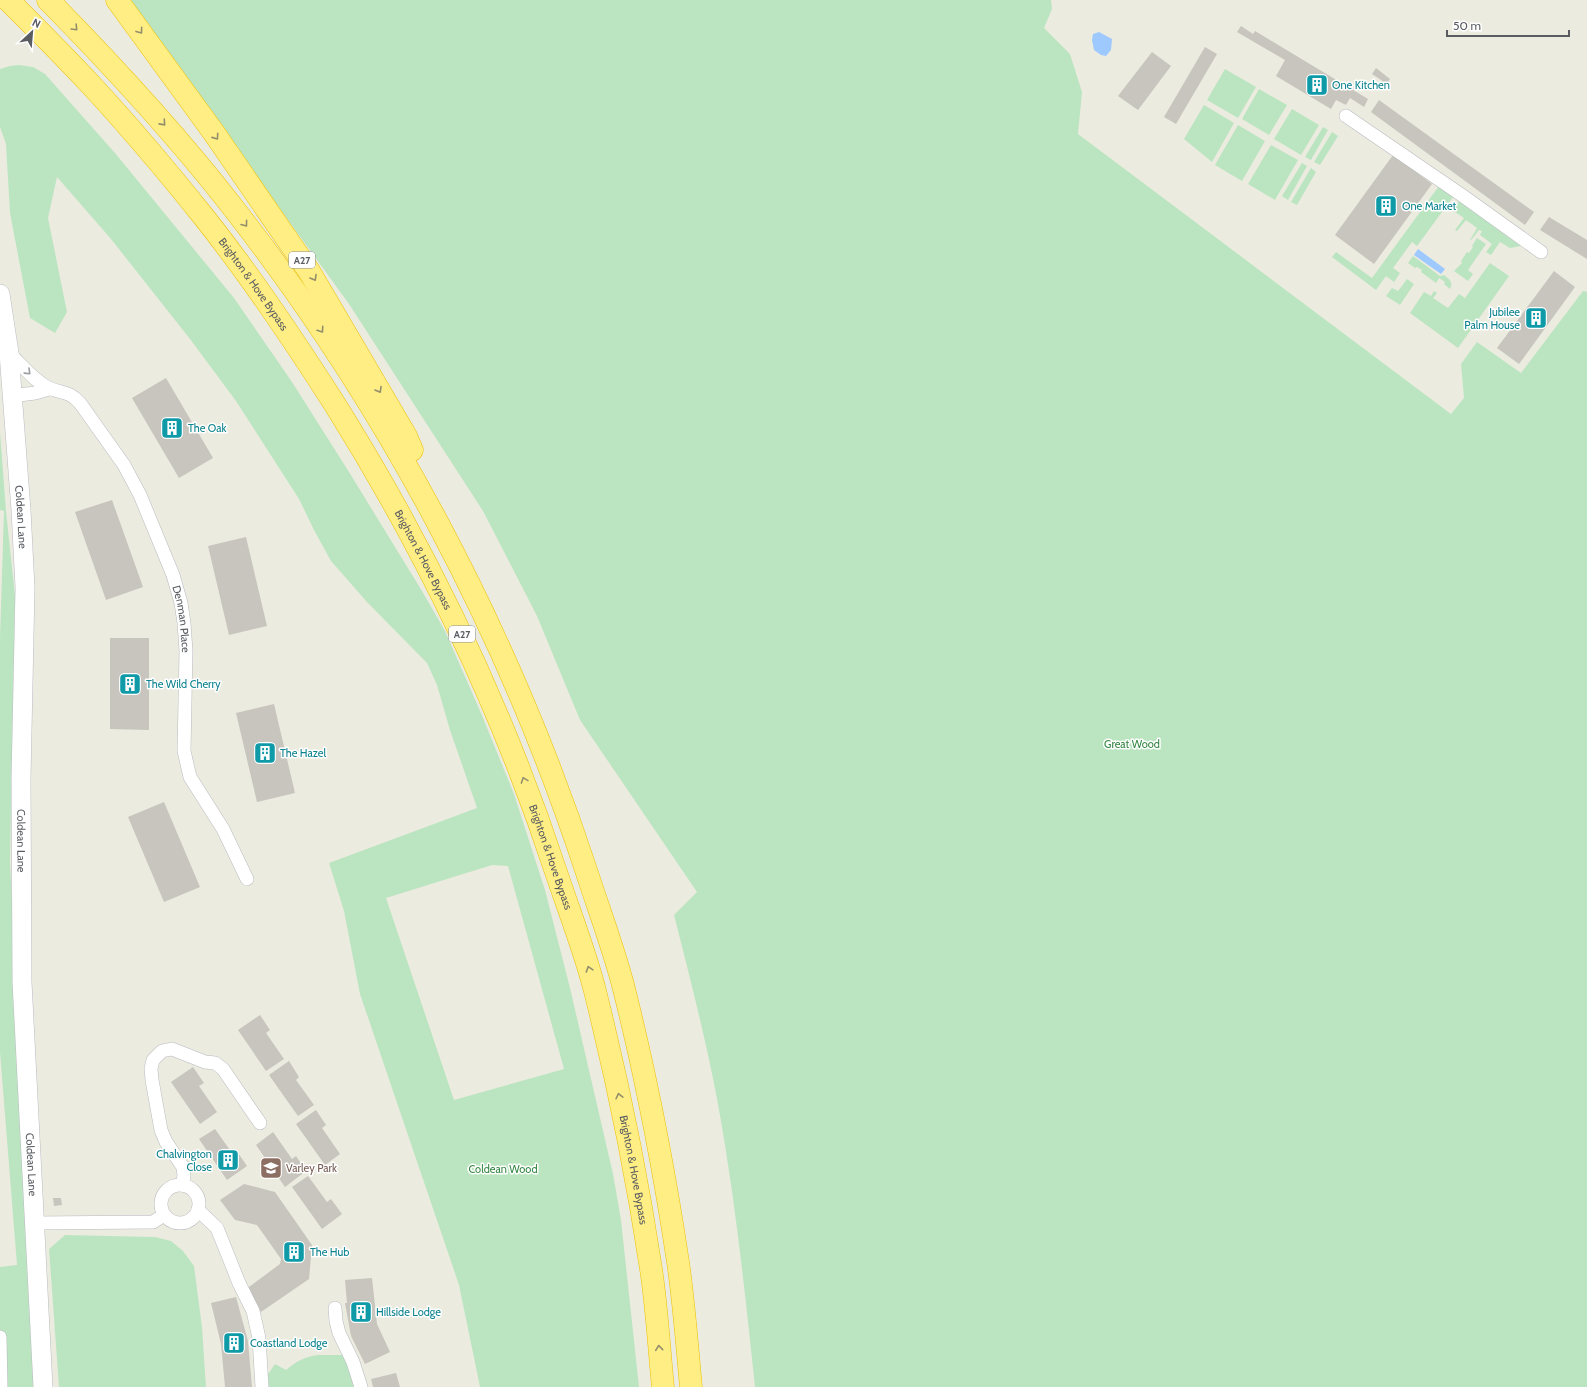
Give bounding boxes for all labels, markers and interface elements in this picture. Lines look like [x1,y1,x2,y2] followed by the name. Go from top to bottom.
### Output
[12,12,52,52] north arrow
[1447,12,1569,38] scale bar
[30,15,43,31] text: N
[1453,18,1481,33] text: 50 m
[70,23,78,31] one-way arrow
[135,27,142,34] one-way arrow
[1304,72,1330,98] building icon: One Kitchen
[1332,78,1390,92] place label: One Kitchen
[158,119,165,126] one-way arrow
[211,132,218,139] one-way arrow
[1373,193,1399,219] building icon: One Market
[1402,199,1457,213] place label: One Market
[240,220,248,227] one-way arrow
[216,235,292,334] street label: Brighton & Hove Bypass
[289,252,315,268] road number: A27
[309,274,316,281] one-way arrow
[1464,305,1520,332] place label: Jubilee Palm House
[1523,305,1549,331] building icon: Jubilee Palm House
[316,325,323,332] one-way arrow
[23,367,31,374] one-way arrow
[375,386,382,393] one-way arrow
[159,415,185,441] building icon: The Oak
[188,421,227,435] place label: The Oak
[12,485,30,549] street label: Coldean Lane
[391,507,455,612] street label: Brighton & Hove Bypass
[169,584,193,653] street label: Denman Place
[449,626,475,642] road number: A27
[117,671,143,697] building icon: The Wild Cherry
[146,677,221,691] place label: The Wild Cherry
[1104,737,1160,751] park label: Great Wood
[252,740,278,766] building icon: The Hazel
[280,746,326,760] place label: The Hazel
[521,776,529,783] one-way arrow
[526,802,576,912] street label: Brighton & Hove Bypass
[14,809,28,873] street label: Coldean Lane
[585,966,593,973] one-way arrow
[616,1092,624,1099] one-way arrow
[617,1114,651,1226] street label: Brighton & Hove Bypass
[23,1132,40,1197] street label: Coldean Lane
[156,1147,212,1174] place label: Chalvington Close
[215,1147,241,1173] building icon: Chalvington Close
[258,1155,284,1181] school or university icon: Varley Park
[286,1161,337,1175] place label: Varley Park
[468,1162,538,1176] park label: Coldean Wood
[281,1239,307,1265] building icon: The Hub
[310,1245,349,1259] place label: The Hub
[348,1299,374,1325] building icon: Hillside Lodge
[376,1305,441,1319] place label: Hillside Lodge
[221,1330,247,1356] building icon: Coastland Lodge
[250,1336,328,1350] place label: Coastland Lodge
[655,1345,664,1351] one-way arrow

